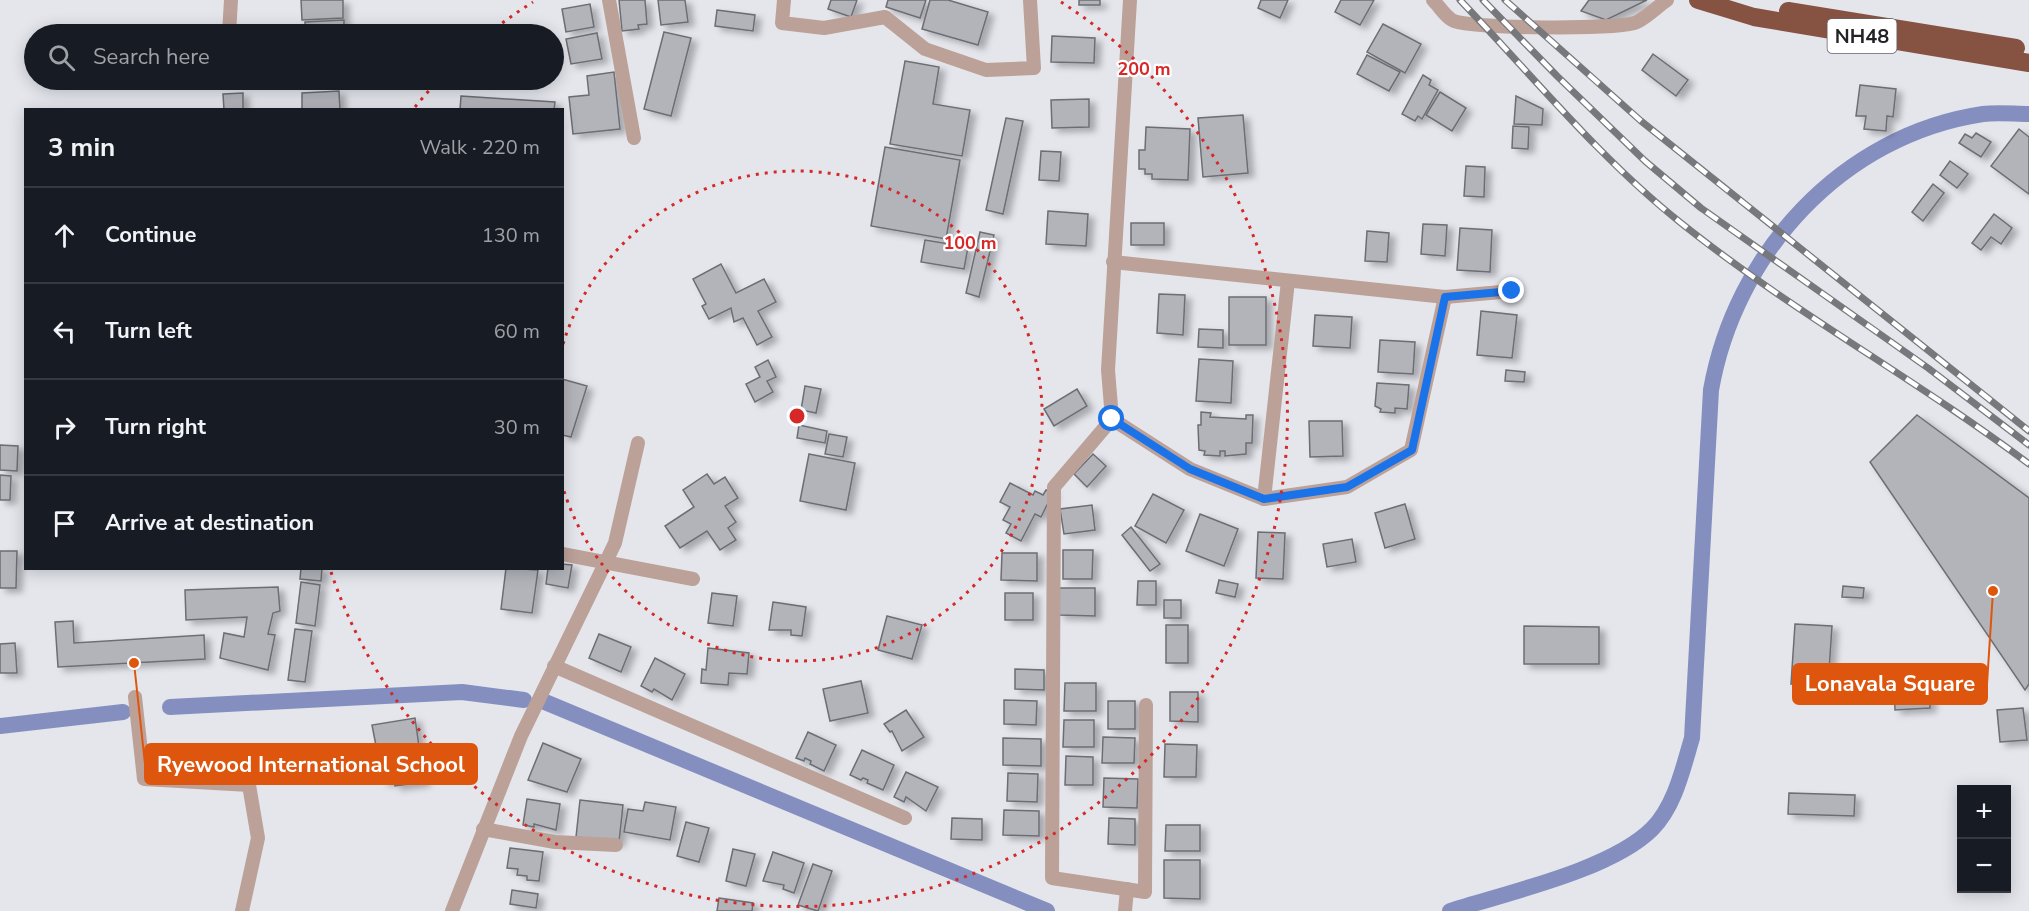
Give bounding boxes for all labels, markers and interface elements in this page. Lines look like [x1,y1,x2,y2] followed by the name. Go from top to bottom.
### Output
[1828,19,1896,53] road number: NH48
[24,24,564,90] search box
[45,41,78,74] icon: search
[93,42,210,72] text: Search here
[1117,57,1171,81] text: 200 m
[48,130,115,165] text: 3 min
[420,134,540,161] text: Walk · 220 m
[48,219,81,252] icon: ahead
[105,220,196,250] text: Continue
[482,222,540,249] text: 130 m
[943,231,997,255] text: 100 m
[1498,277,1524,303] route end
[48,315,81,348] icon: left
[105,316,192,346] text: Turn left
[494,318,540,345] text: 60 m
[1098,405,1124,431] route start
[787,406,807,426] centre of rings
[48,411,81,444] icon: right
[105,412,206,442] text: Turn right
[494,414,540,441] text: 30 m
[48,507,81,540] icon: arrive
[105,508,314,538] text: Arrive at destination
[1793,664,1987,704] callout: Lonavala Square
[1805,669,1975,699] text: Lonavala Square
[145,744,477,784] callout: Ryewood International School
[157,750,465,780] text: Ryewood International School
[1957,785,2011,893] map controls
[1957,785,2011,839] button: +
[1957,839,2011,893] button: −

